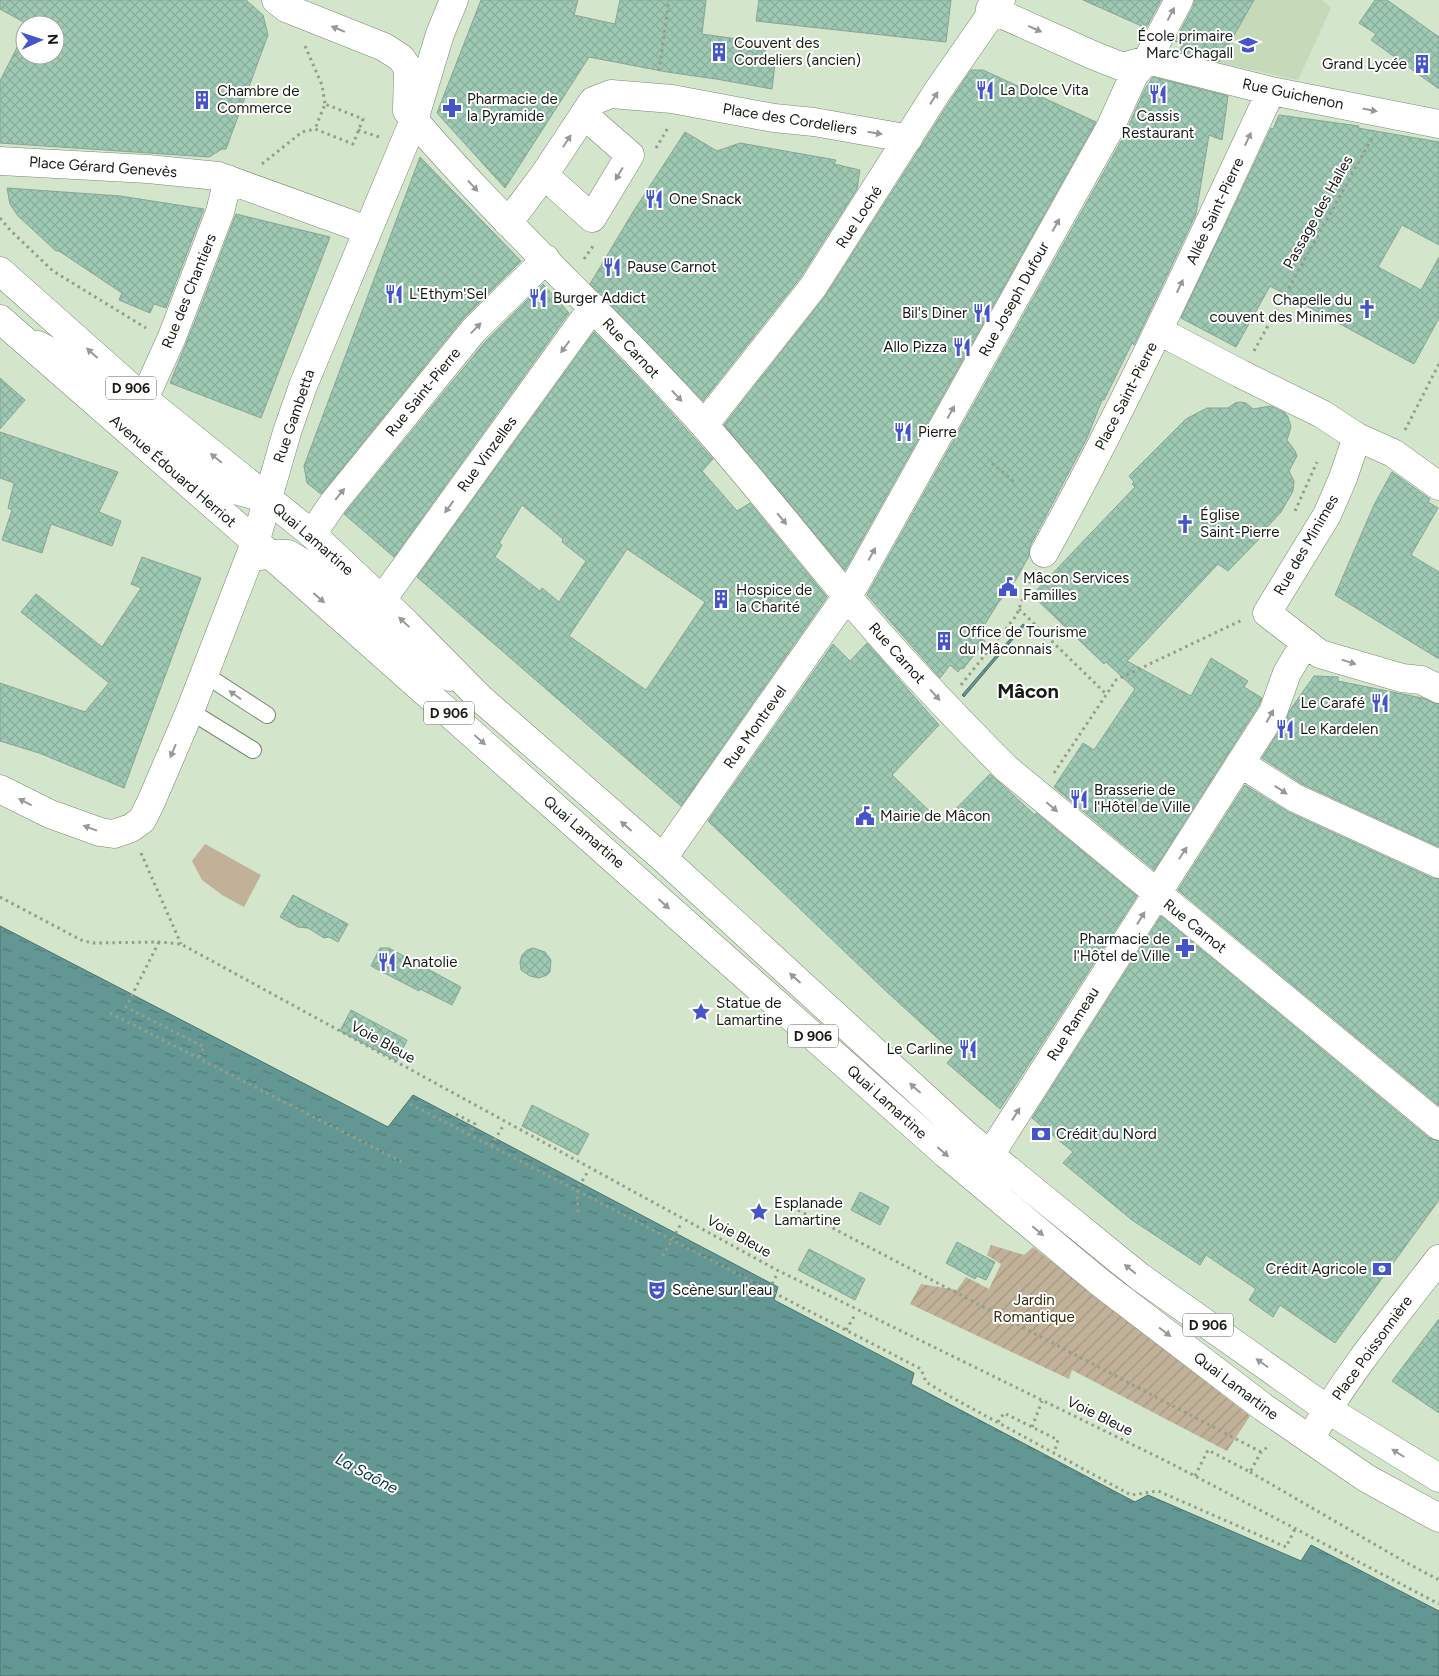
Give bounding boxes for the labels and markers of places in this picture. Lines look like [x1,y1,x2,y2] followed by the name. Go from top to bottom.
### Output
[1138,27,1233,62] place label: École primaire Marc Chagall
[734,34,861,69] place label: Couvent des Cordeliers (ancien)
[1237,34,1259,56] school or university icon: École primaire Marc Chagall
[708,41,730,63] building icon: Couvent des Cordeliers (ancien)
[1411,53,1433,75] building icon: Grand Lycée
[1322,55,1407,73] place label: Grand Lycée
[974,79,996,101] restaurant icon: La Dolce Vita
[1000,81,1089,99] place label: La Dolce Vita
[217,82,299,117] place label: Chambre de Commerce
[1147,83,1169,105] restaurant icon: Cassis Restaurant
[191,89,213,111] building icon: Chambre de Commerce
[467,90,558,125] place label: Pharmacie de la Pyramide
[441,97,463,119] pharmacy icon: Pharmacie de la Pyramide
[1122,107,1195,142] place label: Cassis Restaurant
[643,188,665,210] restaurant icon: One Snack
[669,190,742,208] place label: One Snack
[601,256,623,278] restaurant icon: Pause Carnot
[627,258,717,276] place label: Pause Carnot
[383,283,405,305] restaurant icon: L'Ethym'Sel
[409,285,487,303] place label: L'Ethym'Sel
[527,287,549,309] restaurant icon: Burger Addict
[553,289,647,307] place label: Burger Addict
[1210,291,1352,326] place label: Chapelle du couvent des Minimes
[1356,298,1378,320] church icon: Chapelle du couvent des Minimes
[971,302,993,324] restaurant icon: Bil's Diner
[902,304,967,322] place label: Bil's Diner
[951,336,973,358] restaurant icon: Allo Pizza
[883,338,947,356] place label: Allo Pizza
[892,421,914,443] restaurant icon: Pierre
[918,423,957,441] place label: Pierre
[1200,506,1279,541] place label: Église Saint-Pierre
[1174,513,1196,535] church icon: Église Saint-Pierre
[1023,569,1129,604] place label: Mâcon Services Familles
[997,576,1019,598] public building icon: Mâcon Services Familles
[736,581,812,616] place label: Hospice de la Charité
[710,588,732,610] building icon: Hospice de la Charité
[959,623,1087,658] place label: Office de Tourisme du Mâconnais
[933,630,955,652] building icon: Office de Tourisme du Mâconnais
[1369,692,1391,714] restaurant icon: Le Carafé
[1300,694,1365,712] place label: Le Carafé
[1274,718,1296,740] restaurant icon: Le Kardelen
[1300,720,1378,738] place label: Le Kardelen
[1094,781,1190,816] place label: Brasserie de l'Hôtel de Ville
[1068,788,1090,810] restaurant icon: Brasserie de l'Hôtel de Ville
[854,805,876,827] public building icon: Mairie de Mâcon
[880,807,990,825] place label: Mairie de Mâcon
[1074,930,1170,965] place label: Pharmacie de l'Hôtel de Ville
[1174,937,1196,959] pharmacy icon: Pharmacie de l'Hôtel de Ville
[376,951,398,973] restaurant icon: Anatolie
[402,953,457,971] place label: Anatolie
[716,994,783,1029] place label: Statue de Lamartine
[690,1001,712,1023] place icon: Statue de Lamartine
[957,1038,979,1060] restaurant icon: Le Carline
[886,1040,953,1058] place label: Le Carline
[1030,1123,1052,1145] bank icon: Crédit du Nord
[1056,1125,1157,1143] place label: Crédit du Nord
[774,1194,843,1229] place label: Esplanade Lamartine
[748,1201,770,1223] place icon: Esplanade Lamartine
[1371,1258,1393,1280] bank icon: Crédit Agricole
[1266,1260,1367,1278] place label: Crédit Agricole
[646,1279,668,1301] theatre icon: Scène sur l'eau
[672,1281,772,1299] place label: Scène sur l'eau

